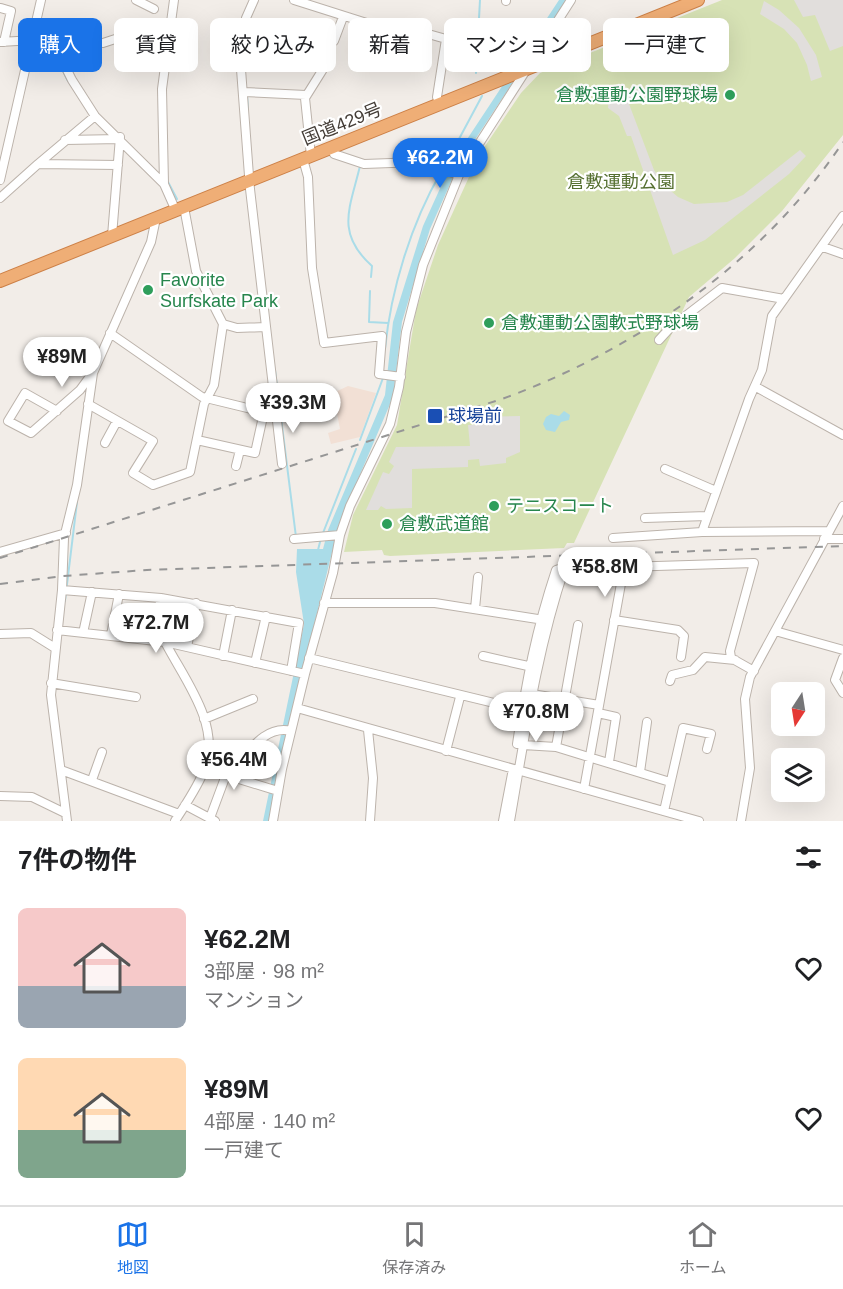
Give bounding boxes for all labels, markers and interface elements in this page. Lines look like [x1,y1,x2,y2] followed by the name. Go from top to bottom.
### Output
[18,18,102,72] chip: 購入
[114,18,198,72] chip: 賃貸
[210,18,336,72] chip: 絞り込み
[348,18,432,72] chip: 新着
[444,18,591,72] chip: マンション
[603,18,729,72] chip: 一戸建て
[556,85,718,105] place label: 倉敷運動公園野球場
[723,88,737,102] marker: 倉敷運動公園野球場
[299,99,385,149] street label: 国道429号
[391,138,489,189] pin: ¥62.2M
[407,146,473,168] text: ¥62.2M
[567,172,675,192] park label: 倉敷運動公園
[160,270,279,311] place label: Favorite Surfskate Park
[141,283,155,297] marker: Favorite Surfskate Park
[501,313,699,333] place label: 倉敷運動公園軟式野球場
[482,316,496,330] marker: 倉敷運動公園軟式野球場
[26,337,98,388] pin: ¥89M
[37,345,87,367] text: ¥89M
[244,383,342,434] pin: ¥39.3M
[260,391,326,413] text: ¥39.3M
[448,406,502,426] place label: 球場前
[426,407,444,425] marker: 球場前
[506,496,614,516] place label: テニスコート
[487,499,501,513] marker: テニスコート
[399,514,489,534] place label: 倉敷武道館
[380,517,394,531] marker: 倉敷武道館
[556,547,654,598] pin: ¥58.8M
[572,555,638,577] text: ¥58.8M
[107,603,205,654] pin: ¥72.7M
[123,611,189,633] text: ¥72.7M
[771,682,825,736] north arrow
[771,682,825,802] map controls
[487,692,585,743] pin: ¥70.8M
[503,700,569,722] text: ¥70.8M
[185,740,283,791] pin: ¥56.4M
[201,748,267,770] text: ¥56.4M
[771,748,825,802] button: layers
[792,841,825,874] icon: filters
[18,845,136,875] text: 7件の物件
[204,924,291,954] text: ¥62.2M
[66,932,138,1004] icon: home
[792,952,825,985] icon: heart
[204,960,324,982] text: 3部屋 · 98 m²
[204,989,304,1011] text: マンション
[204,1074,269,1104] text: ¥89M
[66,1082,138,1154] icon: home
[792,1102,825,1135] icon: heart
[204,1110,335,1132] text: 4部屋 · 140 m²
[204,1139,284,1161] text: 一戸建て
[116,1218,149,1278] tab: 地図
[382,1218,446,1278] tab: 保存済み
[679,1218,727,1278] tab: ホーム

